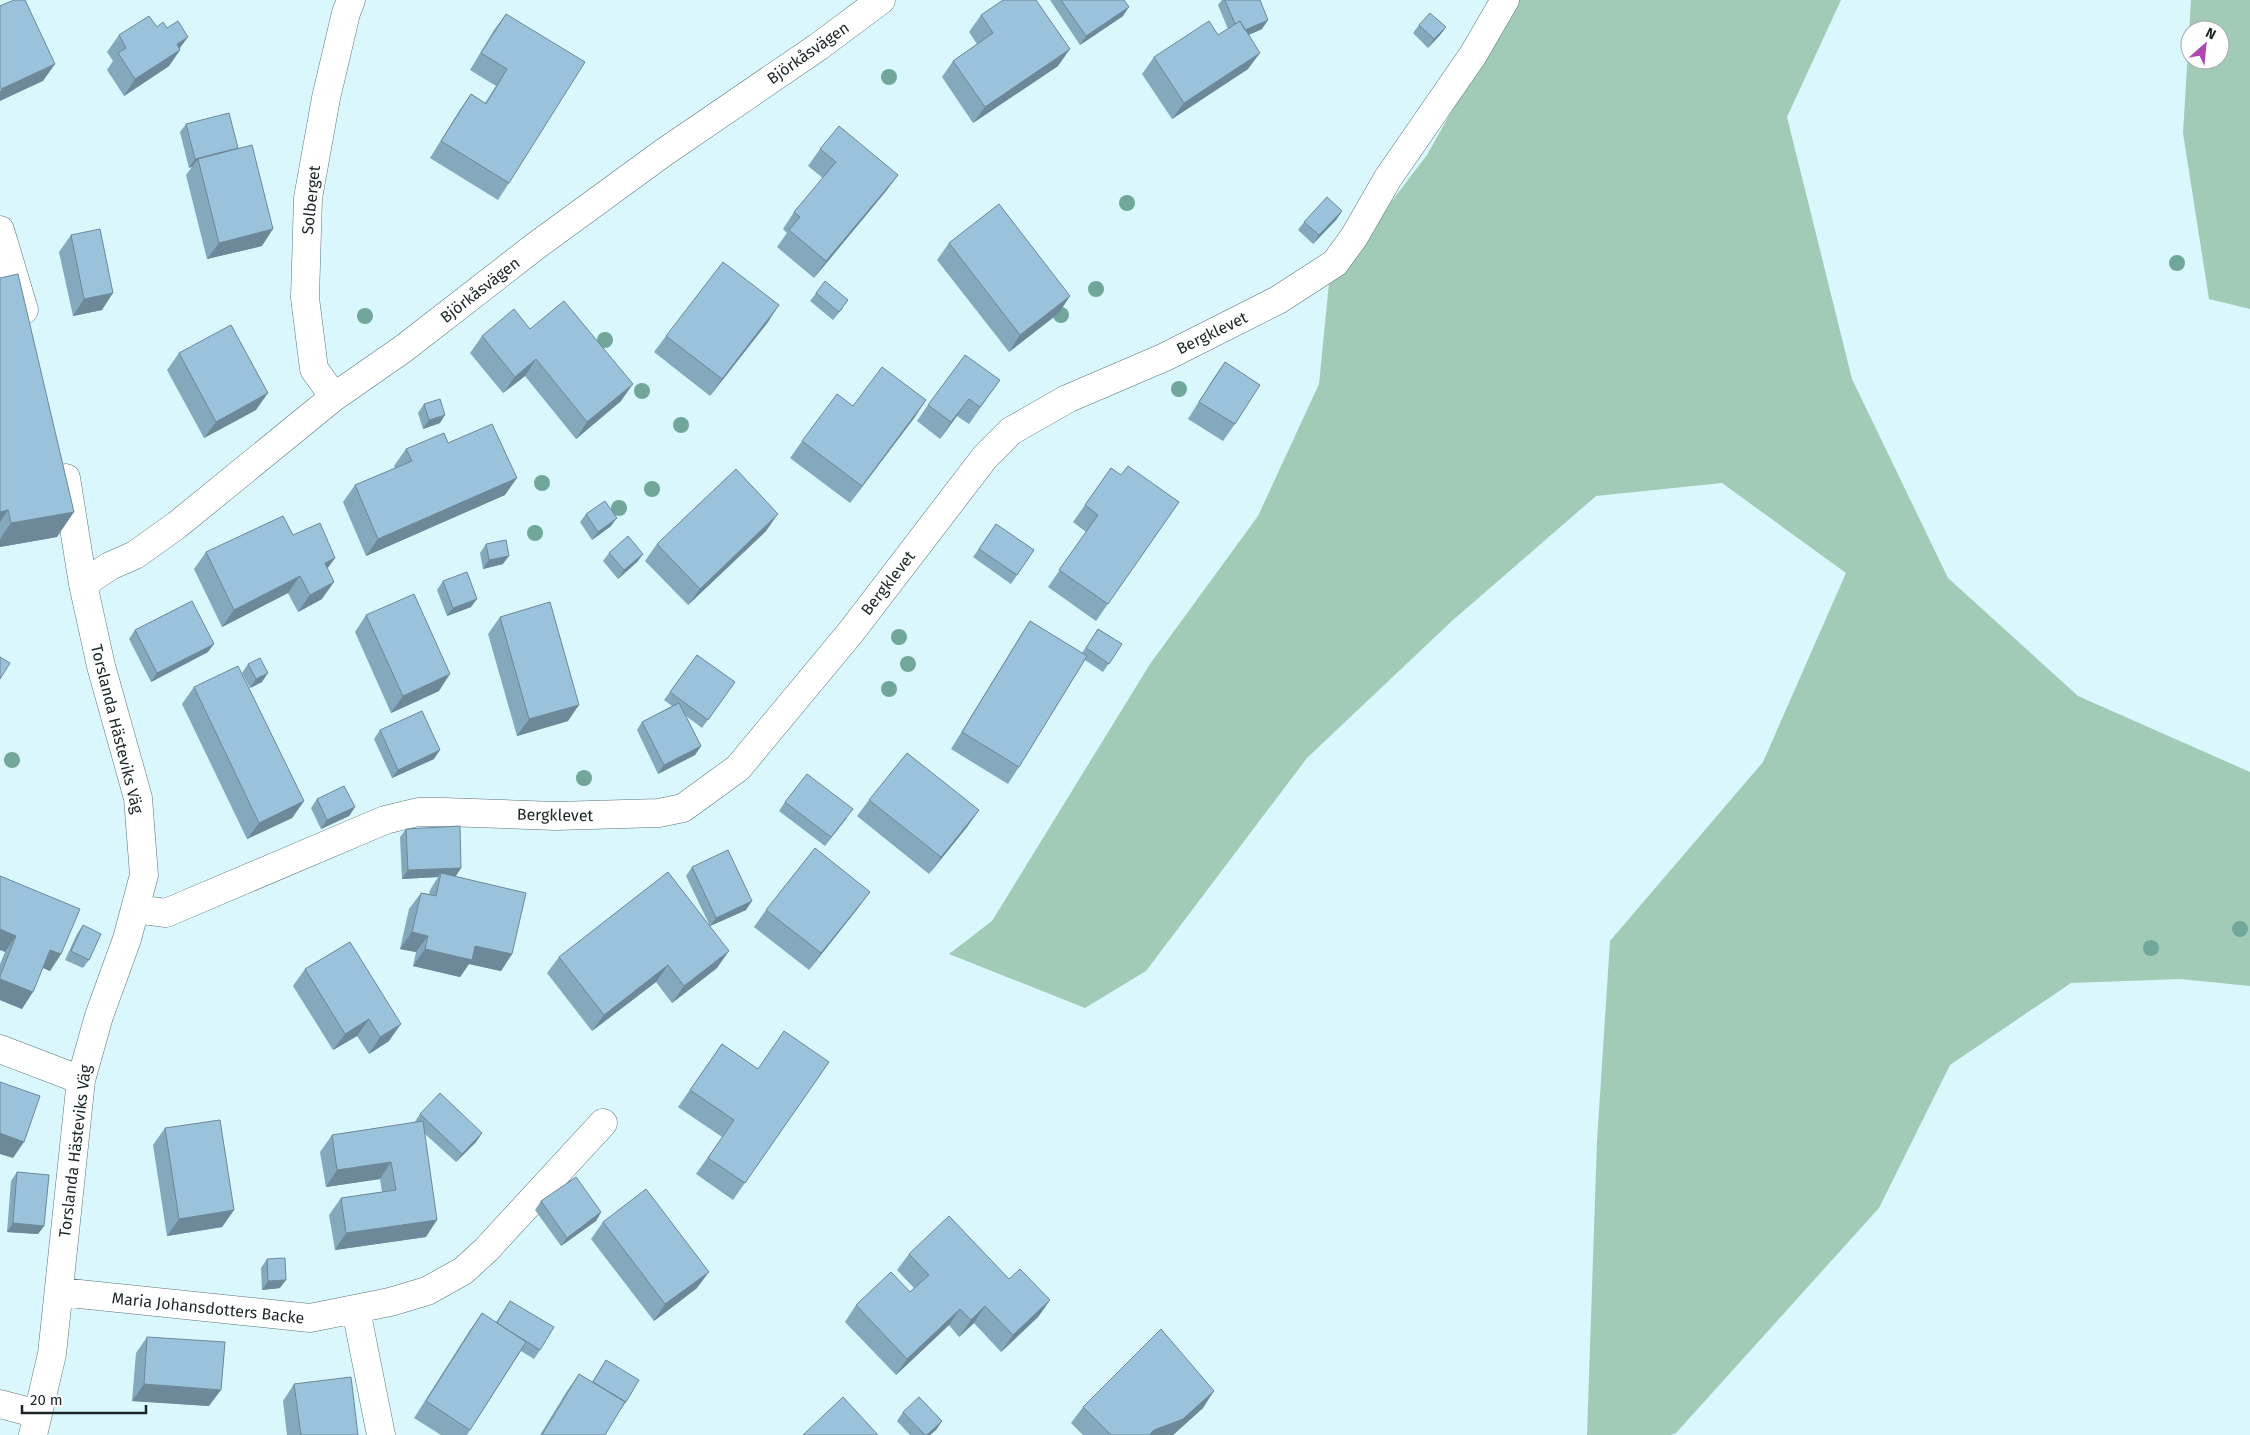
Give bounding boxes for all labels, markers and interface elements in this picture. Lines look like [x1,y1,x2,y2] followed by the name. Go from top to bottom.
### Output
[763,18,853,88] street label: Björkåsvägen
[2180,20,2230,70] north arrow
[2203,24,2219,44] text: N
[298,164,324,236] street label: Solberget
[436,253,524,327] street label: Björkåsvägen
[1173,308,1251,358] street label: Bergklevet
[857,547,919,619] street label: Bergklevet
[87,642,147,816] street label: Torslanda Hästeviks Väg
[517,805,594,825] street label: Bergklevet
[55,1063,95,1238] street label: Torslanda Hästeviks Väg
[111,1288,305,1328] street label: Maria Johansdotters Backe
[22,1382,146,1414] scale bar
[30,1391,63,1409] text: 20 m

